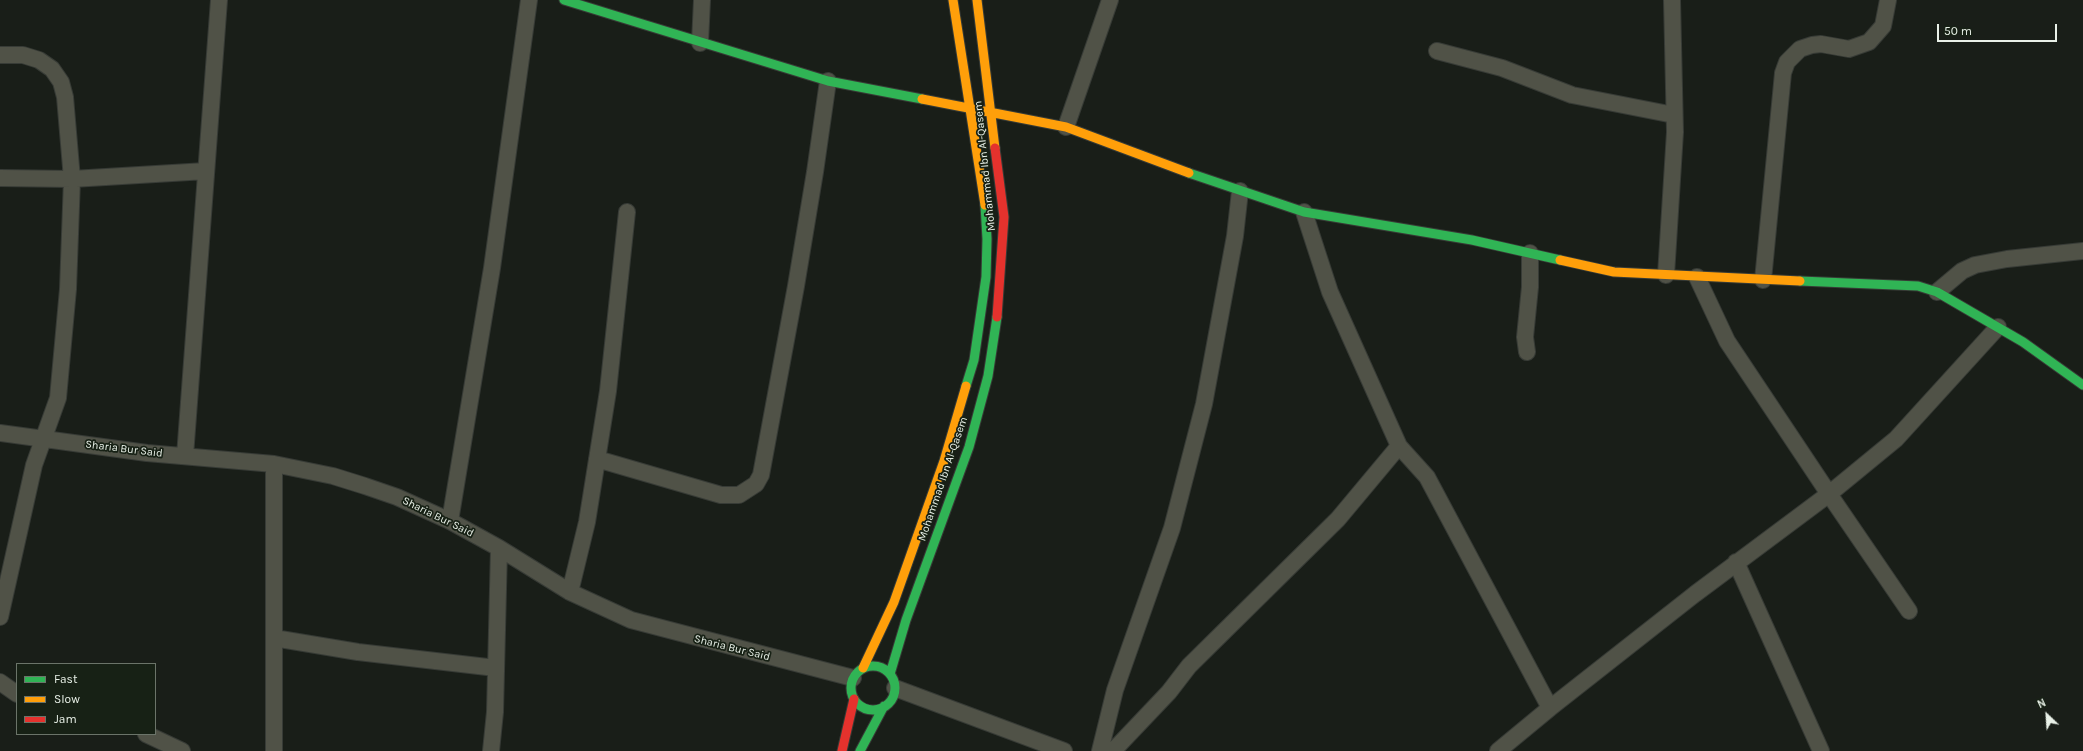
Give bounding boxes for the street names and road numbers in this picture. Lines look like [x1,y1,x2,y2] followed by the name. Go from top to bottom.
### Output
[972,100,998,232] street label: Mohammad Ibn Al-Qasem
[915,415,971,543] street label: Mohammad Ibn Al-Qasem
[85,438,163,460] street label: Sharia Bur Said
[400,494,476,540] street label: Sharia Bur Said
[693,632,771,664] street label: Sharia Bur Said

